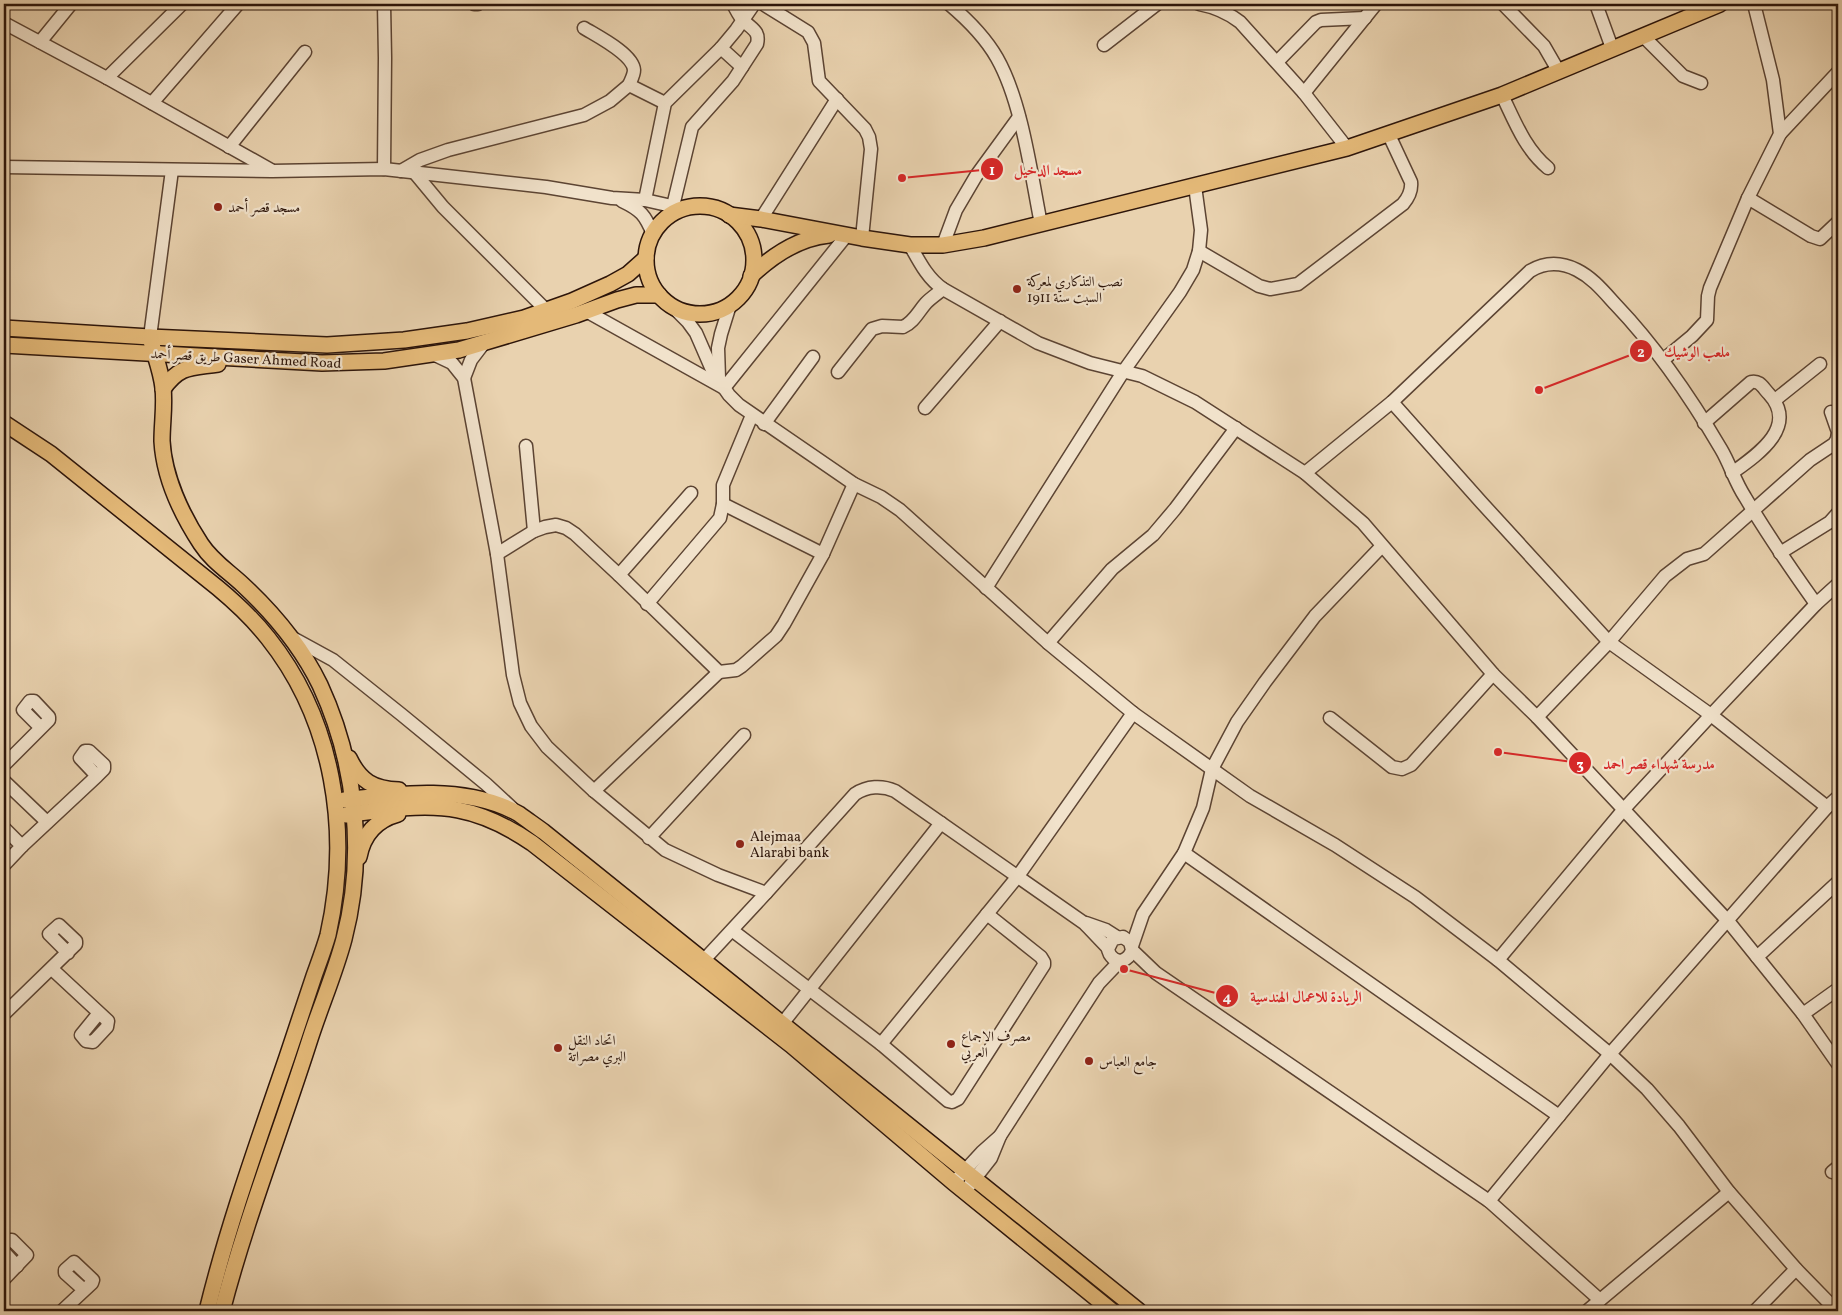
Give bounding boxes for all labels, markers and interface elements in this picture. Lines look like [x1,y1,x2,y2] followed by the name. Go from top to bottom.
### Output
[979,154,1093,184] callout: مسجد الدخيل
[989,161,995,182] text: 1
[1014,161,1082,182] text: مسجد الدخيل
[228,197,300,218] place label: مسجد قصر أحمد
[212,201,224,213] marker: مسجد قصر أحمد
[1026,273,1123,308] place label: نصب التذكاري لمعركة السبت سنة 1911
[1011,283,1023,295] marker: نصب التذكاري لمعركة السبت سنة 1911
[1628,336,1740,366] callout: ملعب الوشيك
[150,343,342,374] street label: طريق قصر أحمد Gaser Ahmed Road
[1637,343,1645,364] text: 2
[1664,343,1730,364] text: ملعب الوشيك
[1568,748,1724,778] callout: مدرسة شهداء قصر احمد
[1576,755,1584,776] text: 3
[1603,755,1715,776] text: مدرسة شهداء قصر احمد
[750,828,830,863] place label: Alejmaa Alarabi bank
[734,838,746,850] marker: Alejmaa Alarabi bank
[1215,981,1371,1011] callout: الريادة للاعمال الهندسية
[1222,988,1232,1009] text: 4
[1250,988,1362,1009] text: الريادة للاعمال الهندسية
[961,1028,1031,1064] place label: مصرف الاجماع العربي
[568,1032,626,1068] place label: اتحاد النقل البري مصراتة
[945,1038,957,1050] marker: مصرف الاجماع العربي
[552,1042,564,1054] marker: اتحاد النقل البري مصراتة
[1099,1053,1157,1075] place label: جامع العباس
[1083,1055,1095,1067] marker: جامع العباس

